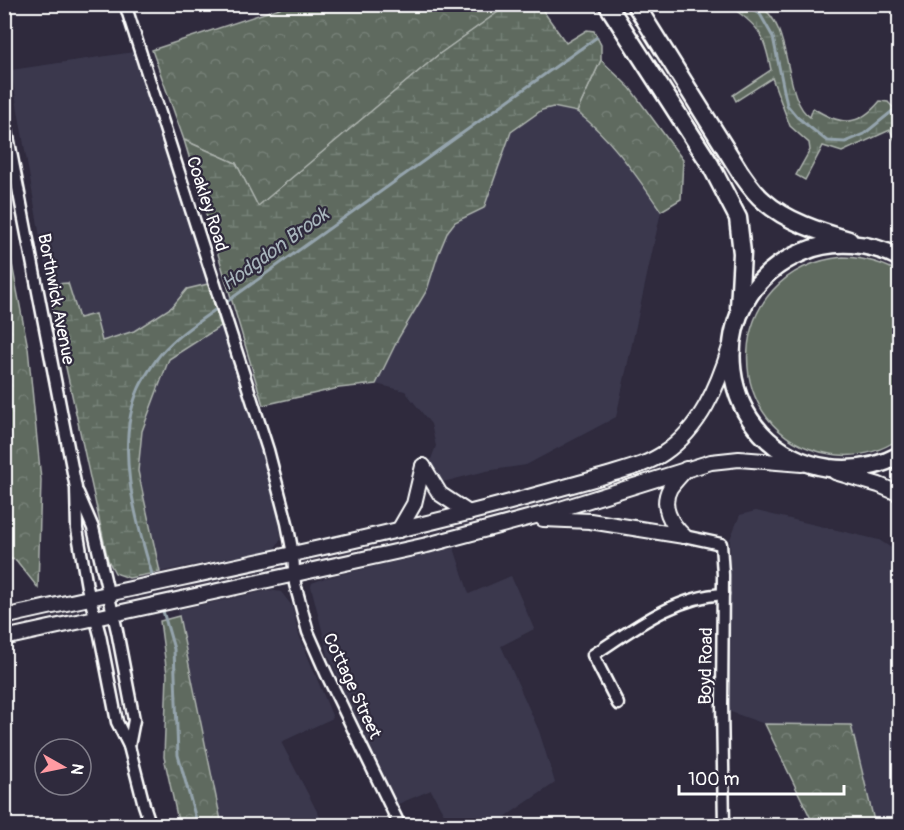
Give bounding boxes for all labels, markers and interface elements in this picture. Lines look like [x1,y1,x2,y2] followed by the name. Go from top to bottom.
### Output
[181,154,233,254] street label: Coakley Road
[216,201,335,296] water label: Hodgdon Brook
[32,231,80,367] street label: Borthwick Avenue
[694,627,718,705] street label: Boyd Road
[317,629,387,743] street label: Cottage Street
[33,737,93,797] north arrow
[679,758,844,796] scale bar
[66,762,88,776] text: N
[688,768,740,791] text: 100 m

